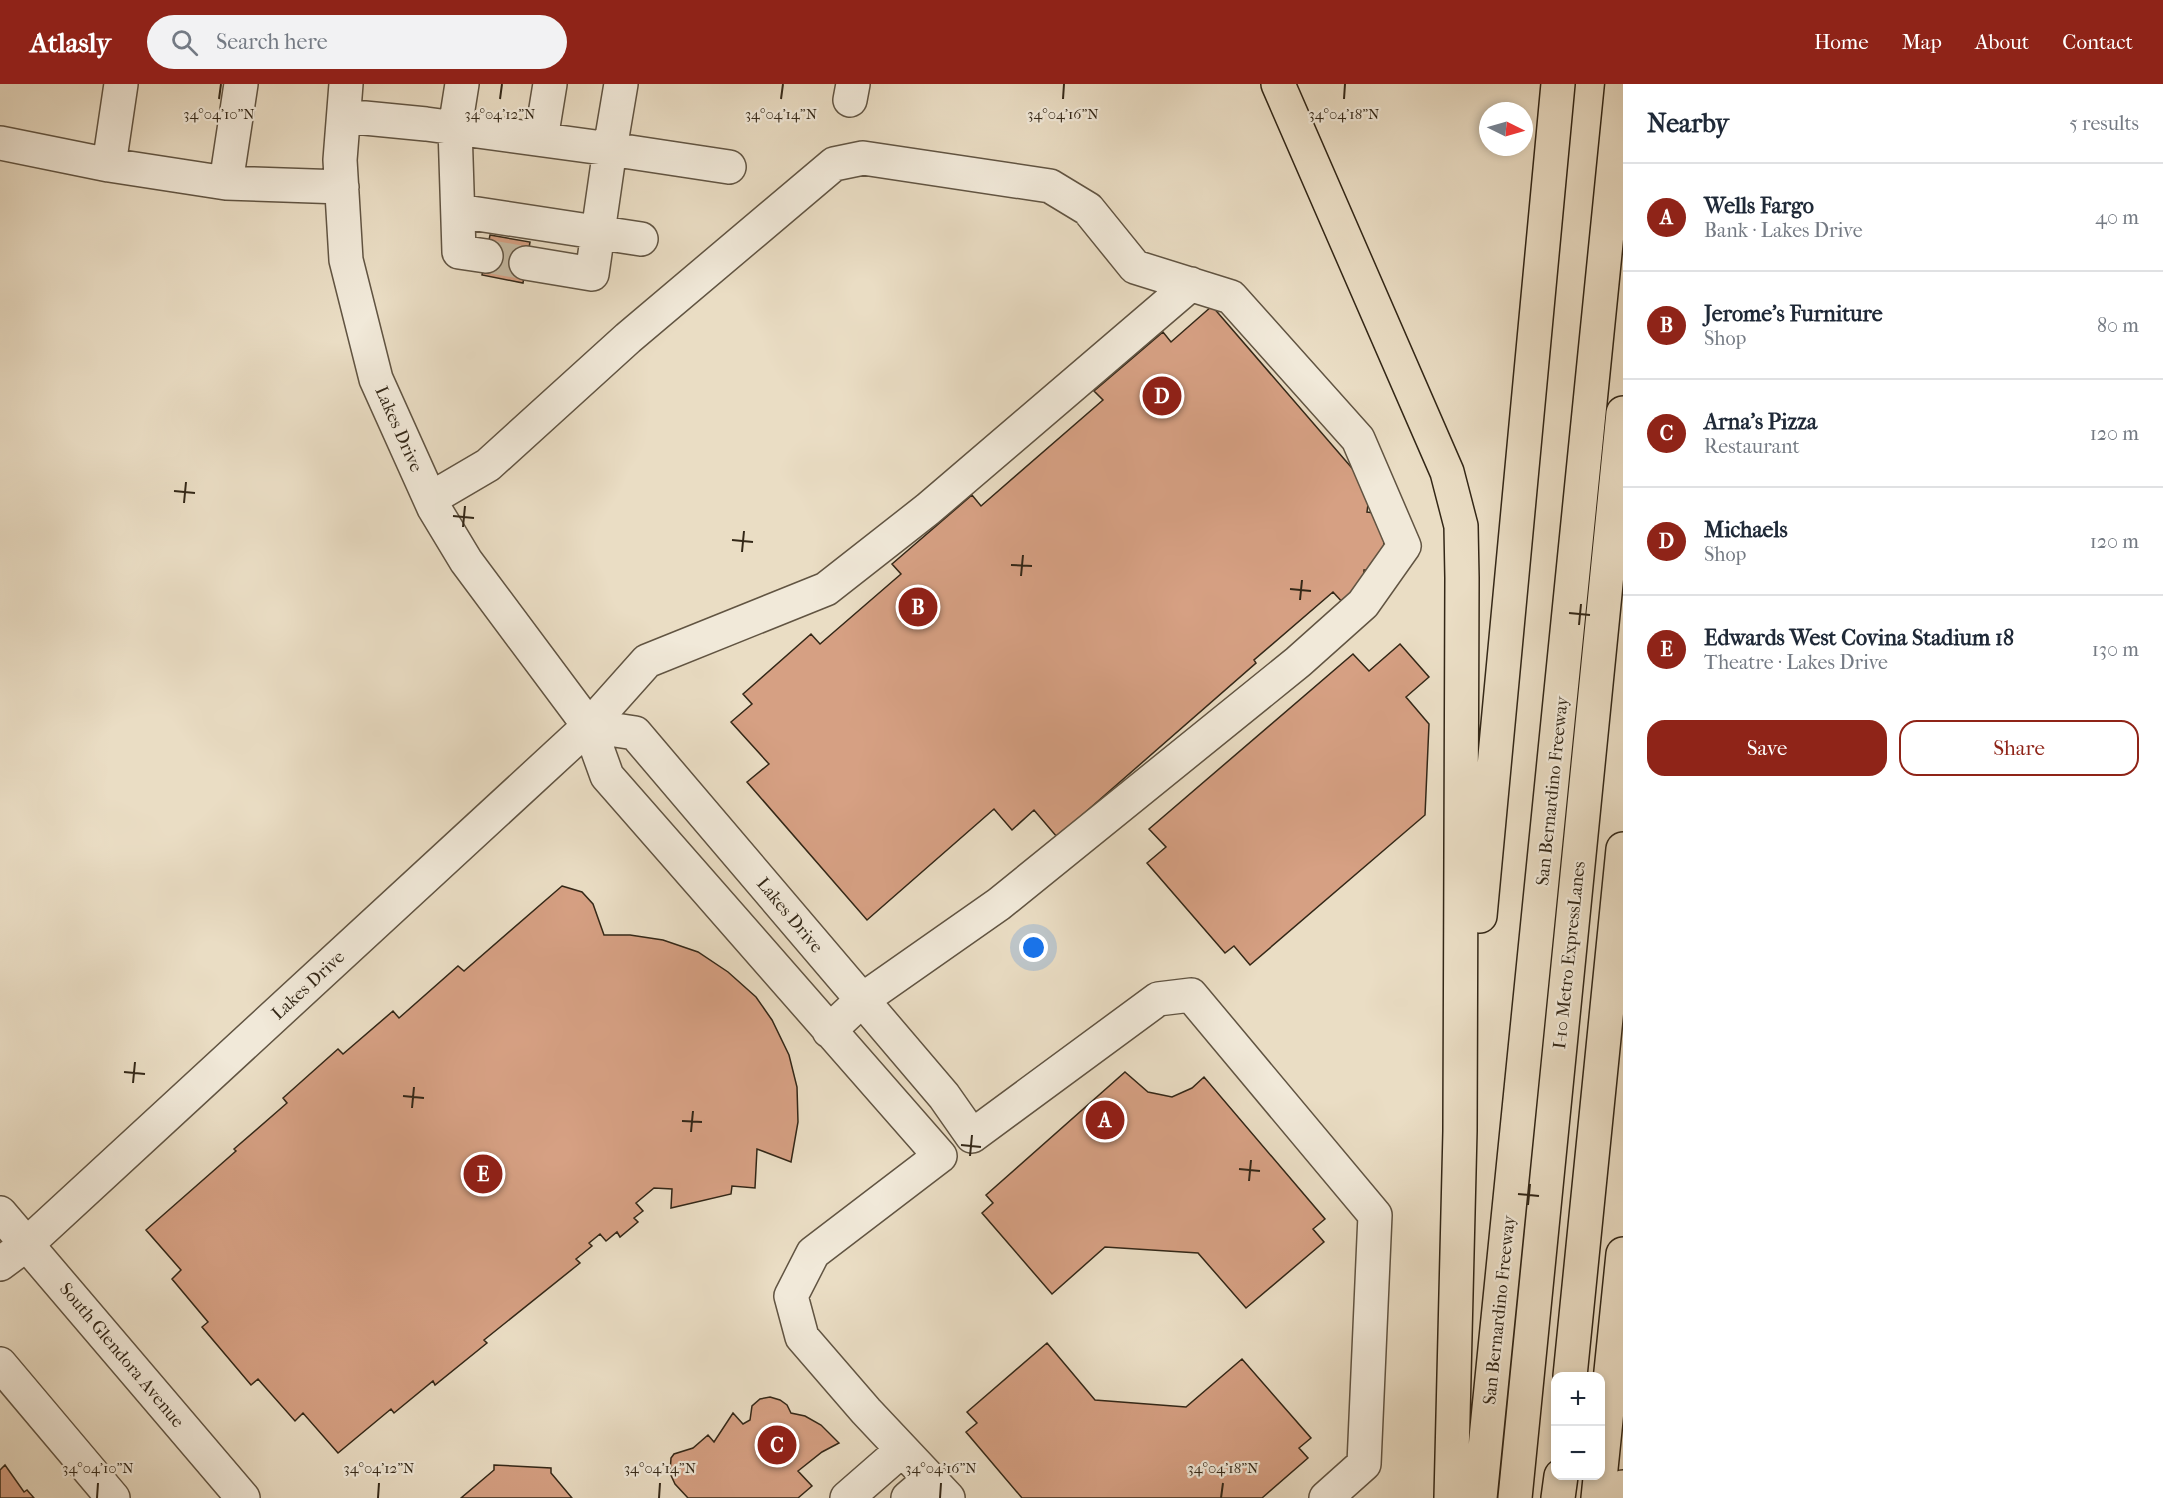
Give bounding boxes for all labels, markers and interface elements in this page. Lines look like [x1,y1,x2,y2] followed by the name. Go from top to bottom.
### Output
[147,15,567,69] search box
[30,26,111,59] text: Atlasly
[168,26,201,59] icon: search
[216,29,328,55] text: Search here
[1814,30,1869,54] text: Home
[1902,30,1942,54] text: Map
[1975,30,2029,54] text: About
[2062,30,2133,54] text: Contact
[1479,102,1533,156] north arrow
[183,105,255,123] text: 34°04'10"N
[465,105,536,123] text: 34°04'12"N
[745,105,818,123] text: 34°04'14"N
[1027,105,1099,123] text: 34°04'16"N
[1309,105,1380,123] text: 34°04'18"N
[1647,108,1729,139] text: Nearby
[2069,112,2139,135] text: 5 results
[1704,193,1814,219] text: Wells Fargo
[1660,206,1673,229] text: A
[2095,206,2139,229] text: 40 m
[1704,219,1863,242] text: Bank · Lakes Drive
[1704,301,1883,327] text: Jerome's Furniture
[1660,314,1673,337] text: B
[2097,314,2139,337] text: 80 m
[1704,327,1746,350] text: Shop
[1142,374,1182,418] pin: D
[370,383,427,475] street label: Lakes Drive
[1704,409,1817,435] text: Arna's Pizza
[1660,422,1673,445] text: C
[2090,422,2139,445] text: 120 m
[1704,435,1800,458] text: Restaurant
[1704,517,1788,543] text: Michaels
[1659,530,1674,553] text: D
[2090,530,2139,553] text: 120 m
[1704,543,1746,566] text: Shop
[898,584,938,630] pin: B
[1704,625,2014,651] text: Edwards West Covina Stadium 18
[1660,638,1673,661] text: E
[2092,638,2139,661] text: 130 m
[1704,651,1888,674] text: Theatre · Lakes Drive
[1532,694,1573,887] street label: San Bernardino Freeway
[1647,720,1887,776] button: Save
[1899,720,2139,776] button: Share
[1549,860,1590,1050] street label: I-10 Metro ExpressLanes
[752,873,827,957] street label: Lakes Drive
[1019,933,1048,962] your location
[268,946,349,1024] street label: Lakes Drive
[1086,1098,1124,1142] pin: A
[464,1152,502,1196] pin: E
[1479,1213,1520,1406] street label: San Bernardino Freeway
[55,1279,188,1432] street label: South Glendora Avenue
[1551,1372,1605,1480] map controls
[1551,1372,1605,1426] button: +
[758,1422,796,1468] pin: C
[1551,1426,1605,1480] button: −
[62,1459,134,1477] text: 34°04'10"N
[344,1459,415,1477] text: 34°04'12"N
[624,1459,697,1477] text: 34°04'14"N
[905,1459,977,1477] text: 34°04'16"N
[1188,1459,1259,1477] text: 34°04'18"N

